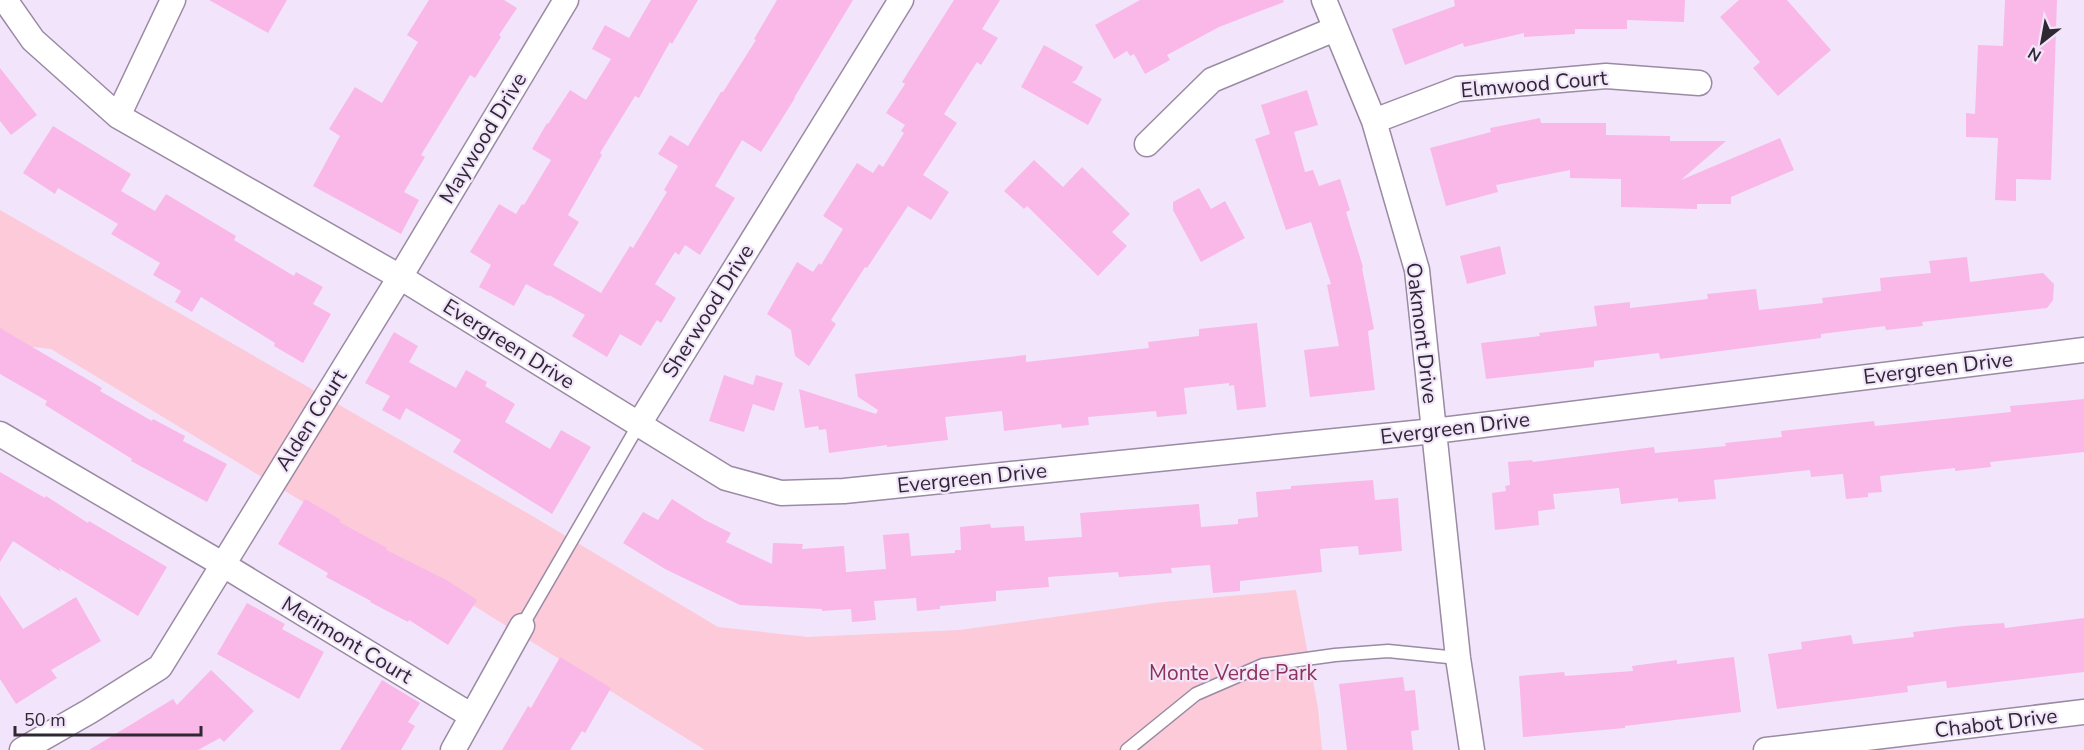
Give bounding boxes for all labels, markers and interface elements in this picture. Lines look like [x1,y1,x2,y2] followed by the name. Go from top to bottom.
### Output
[2012,12,2072,72] north arrow
[2024,41,2046,67] text: N
[1460,64,1609,104] street label: Elmwood Court
[433,67,533,209] street label: Maywood Drive
[656,239,760,383] street label: Sherwood Drive
[1399,261,1445,405] street label: Oakmont Drive
[438,292,580,396] street label: Evergreen Drive
[1862,345,2014,391] street label: Evergreen Drive
[269,364,354,476] street label: Alden Court
[1379,405,1531,451] street label: Evergreen Drive
[896,456,1048,500] street label: Evergreen Drive
[276,590,418,690] street label: Merimont Court
[1149,659,1317,687] park label: Monte Verde Park
[15,699,201,737] scale bar
[1933,702,2059,744] street label: Chabot Drive
[24,708,66,732] text: 50 m

